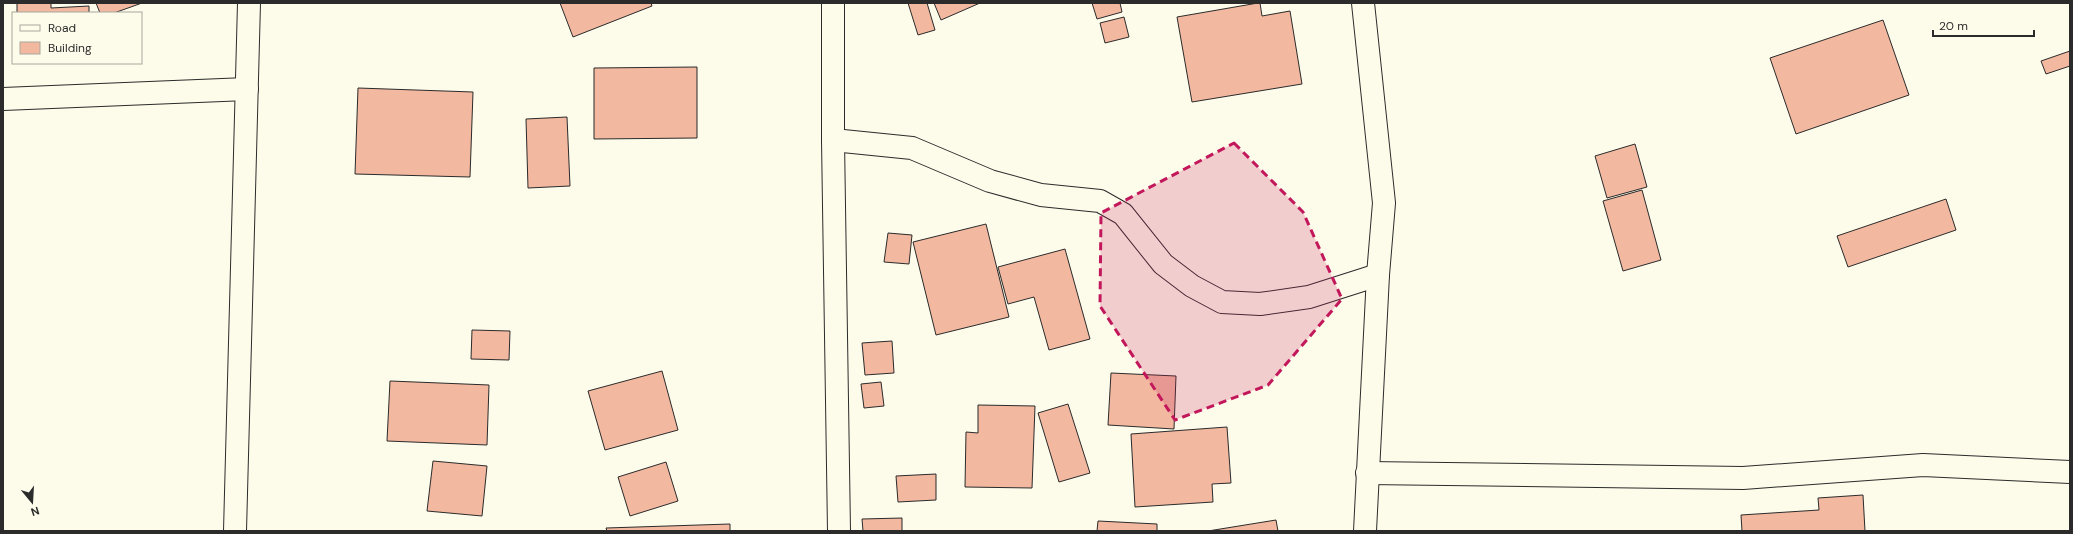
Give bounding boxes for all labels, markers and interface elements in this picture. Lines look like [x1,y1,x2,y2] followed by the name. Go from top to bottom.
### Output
[12,12,142,64] legend
[1933,12,2034,38] scale bar
[1939,18,1968,34] text: 20 m
[48,20,76,36] text: Road
[48,40,92,56] text: Building
[12,482,52,522] north arrow
[29,504,41,519] text: N

